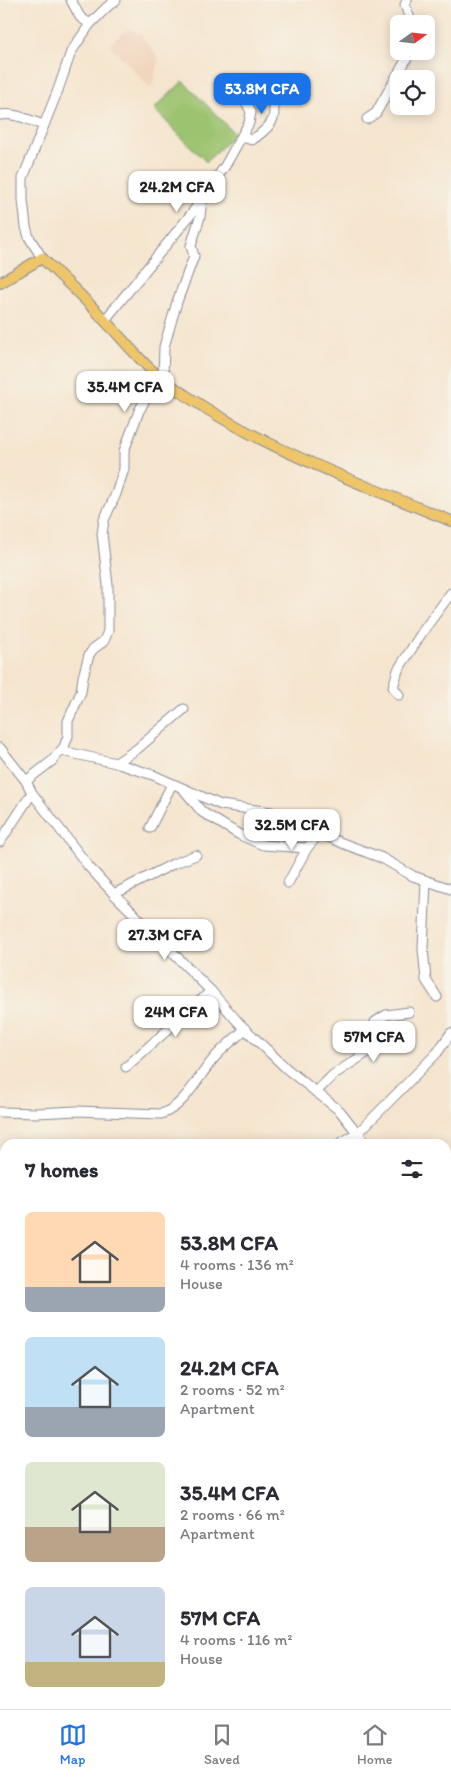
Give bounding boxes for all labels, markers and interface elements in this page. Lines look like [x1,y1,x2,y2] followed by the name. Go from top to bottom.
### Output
[390,15,435,60] north arrow
[390,15,435,115] map controls
[390,70,435,115] button: locate
[205,72,319,115] pin: 53.8M CFA
[225,79,299,98] text: 53.8M CFA
[120,170,234,213] pin: 24.2M CFA
[139,177,215,196] text: 24.2M CFA
[68,370,182,413] pin: 35.4M CFA
[87,377,163,396] text: 35.4M CFA
[235,808,349,851] pin: 32.5M CFA
[255,815,329,834] text: 32.5M CFA
[108,918,222,961] pin: 27.3M CFA
[128,925,202,944] text: 27.3M CFA
[130,996,222,1038] pin: 24M CFA
[145,1002,207,1021] text: 24M CFA
[328,1020,420,1063] pin: 57M CFA
[343,1027,405,1046] text: 57M CFA
[398,1155,426,1183] icon: filters
[25,1157,99,1182] text: 7 homes
[180,1230,278,1255] text: 53.8M CFA
[65,1232,125,1292] icon: home
[180,1255,294,1274] text: 4 rooms · 136 m²
[180,1274,223,1293] text: House
[180,1355,279,1380] text: 24.2M CFA
[65,1357,125,1417] icon: home
[180,1380,285,1399] text: 2 rooms · 52 m²
[180,1399,255,1418] text: Apartment
[180,1480,279,1505] text: 35.4M CFA
[65,1482,125,1542] icon: home
[180,1505,285,1524] text: 2 rooms · 66 m²
[180,1524,255,1543] text: Apartment
[180,1605,260,1630] text: 57M CFA
[65,1607,125,1667] icon: home
[180,1630,292,1649] text: 4 rooms · 116 m²
[180,1649,223,1668] text: House
[59,1721,87,1768] tab: Map
[204,1721,240,1768] tab: Saved
[357,1721,392,1768] tab: Home

